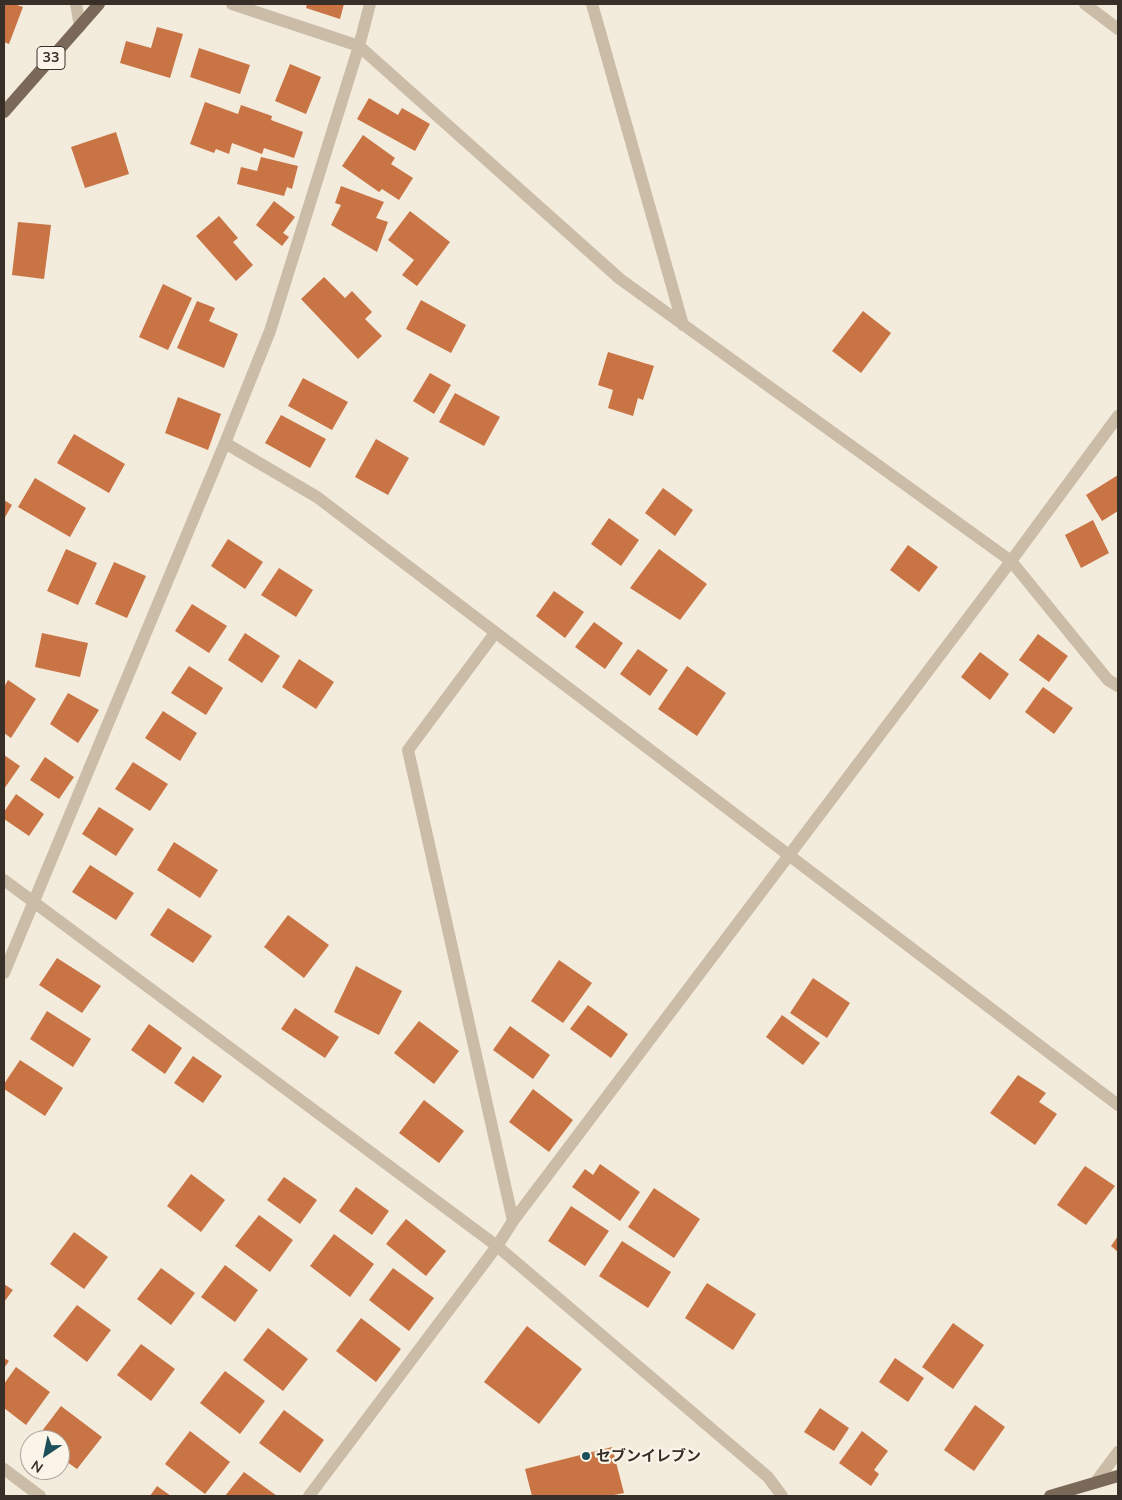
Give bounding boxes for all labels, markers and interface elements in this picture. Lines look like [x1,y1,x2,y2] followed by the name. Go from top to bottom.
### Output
[37,46,65,70] road number: 33
[20,1430,70,1480] north arrow
[596,1447,701,1465] place label: セブンイレブン
[580,1450,592,1462] marker: セブンイレブン
[28,1456,47,1477] text: N

